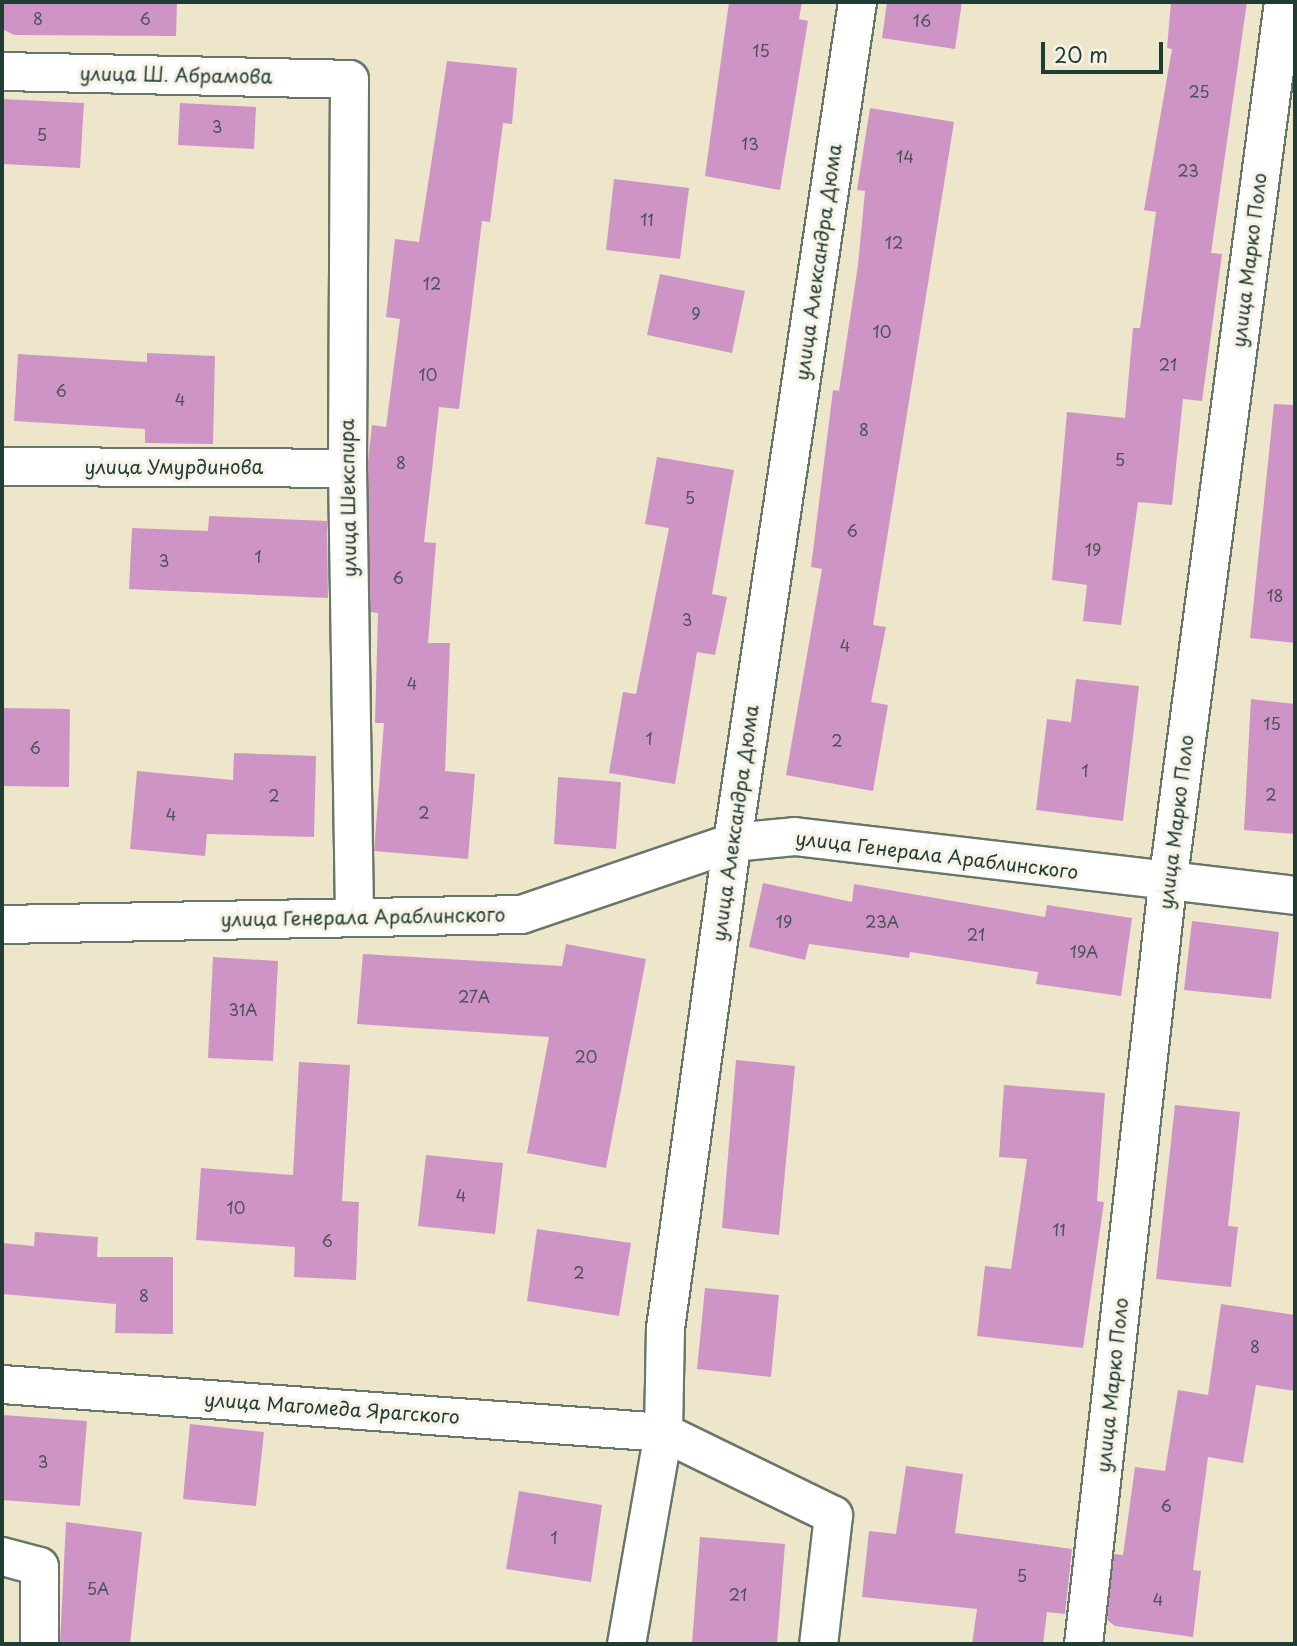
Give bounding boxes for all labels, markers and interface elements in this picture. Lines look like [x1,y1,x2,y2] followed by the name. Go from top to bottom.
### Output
[33,8,43,28] house number: 8
[139,8,151,28] house number: 6
[913,10,931,30] house number: 16
[1045,28,1168,72] scale bar
[1054,38,1108,70] text: 20 m
[752,40,770,60] house number: 15
[79,62,273,88] street label: улица Ш. Абрамова
[1188,81,1210,101] house number: 25
[212,116,222,136] house number: 3
[37,124,47,144] house number: 5
[741,133,759,153] house number: 13
[790,142,846,382] street label: улица Александра Дюма
[896,146,914,166] house number: 14
[1177,160,1199,180] house number: 23
[1227,170,1271,350] street label: улица Марко Поло
[640,209,654,229] house number: 11
[885,232,903,252] house number: 12
[423,273,441,293] house number: 12
[691,303,701,323] house number: 9
[873,321,891,341] house number: 10
[1159,354,1177,374] house number: 21
[419,364,437,384] house number: 10
[55,380,67,400] house number: 6
[175,389,185,409] house number: 4
[335,418,361,578] street label: улица Шекспира
[859,419,869,439] house number: 8
[1115,449,1125,469] house number: 5
[396,452,406,472] house number: 8
[84,456,264,478] street label: улица Умурдинова
[685,487,695,507] house number: 5
[846,520,858,540] house number: 6
[1085,539,1101,559] house number: 19
[254,546,262,566] house number: 1
[159,550,169,570] house number: 3
[392,567,404,587] house number: 6
[1266,585,1284,605] house number: 18
[682,609,692,629] house number: 3
[840,635,850,655] house number: 4
[407,673,417,693] house number: 4
[707,703,763,943] street label: улица Александра Дюма
[1263,713,1281,733] house number: 15
[645,728,653,748] house number: 1
[831,730,843,750] house number: 2
[1154,732,1198,912] street label: улица Марко Поло
[29,737,41,757] house number: 6
[1081,760,1089,780] house number: 1
[1265,784,1277,804] house number: 2
[268,785,280,805] house number: 2
[418,802,430,822] house number: 2
[166,804,176,824] house number: 4
[794,826,1080,884] street label: улица Генерала Араблинского
[220,903,506,931] street label: улица Генерала Араблинского
[776,911,792,931] house number: 19
[865,911,899,931] house number: 23А
[967,924,985,944] house number: 21
[1070,941,1098,961] house number: 19А
[458,986,490,1006] house number: 27А
[228,999,258,1019] house number: 31А
[575,1046,597,1066] house number: 20
[456,1185,466,1205] house number: 4
[227,1197,245,1217] house number: 10
[1052,1219,1066,1239] house number: 11
[321,1230,333,1250] house number: 6
[573,1262,585,1282] house number: 2
[139,1285,149,1305] house number: 8
[1091,1295,1133,1475] street label: улица Марко Поло
[1250,1336,1260,1356] house number: 8
[202,1388,462,1428] street label: улица Магомеда Ярагского
[38,1451,48,1471] house number: 3
[1160,1495,1172,1515] house number: 6
[550,1527,558,1547] house number: 1
[1017,1565,1027,1585] house number: 5
[87,1578,109,1598] house number: 5А
[729,1584,747,1604] house number: 21
[1153,1589,1163,1609] house number: 4

